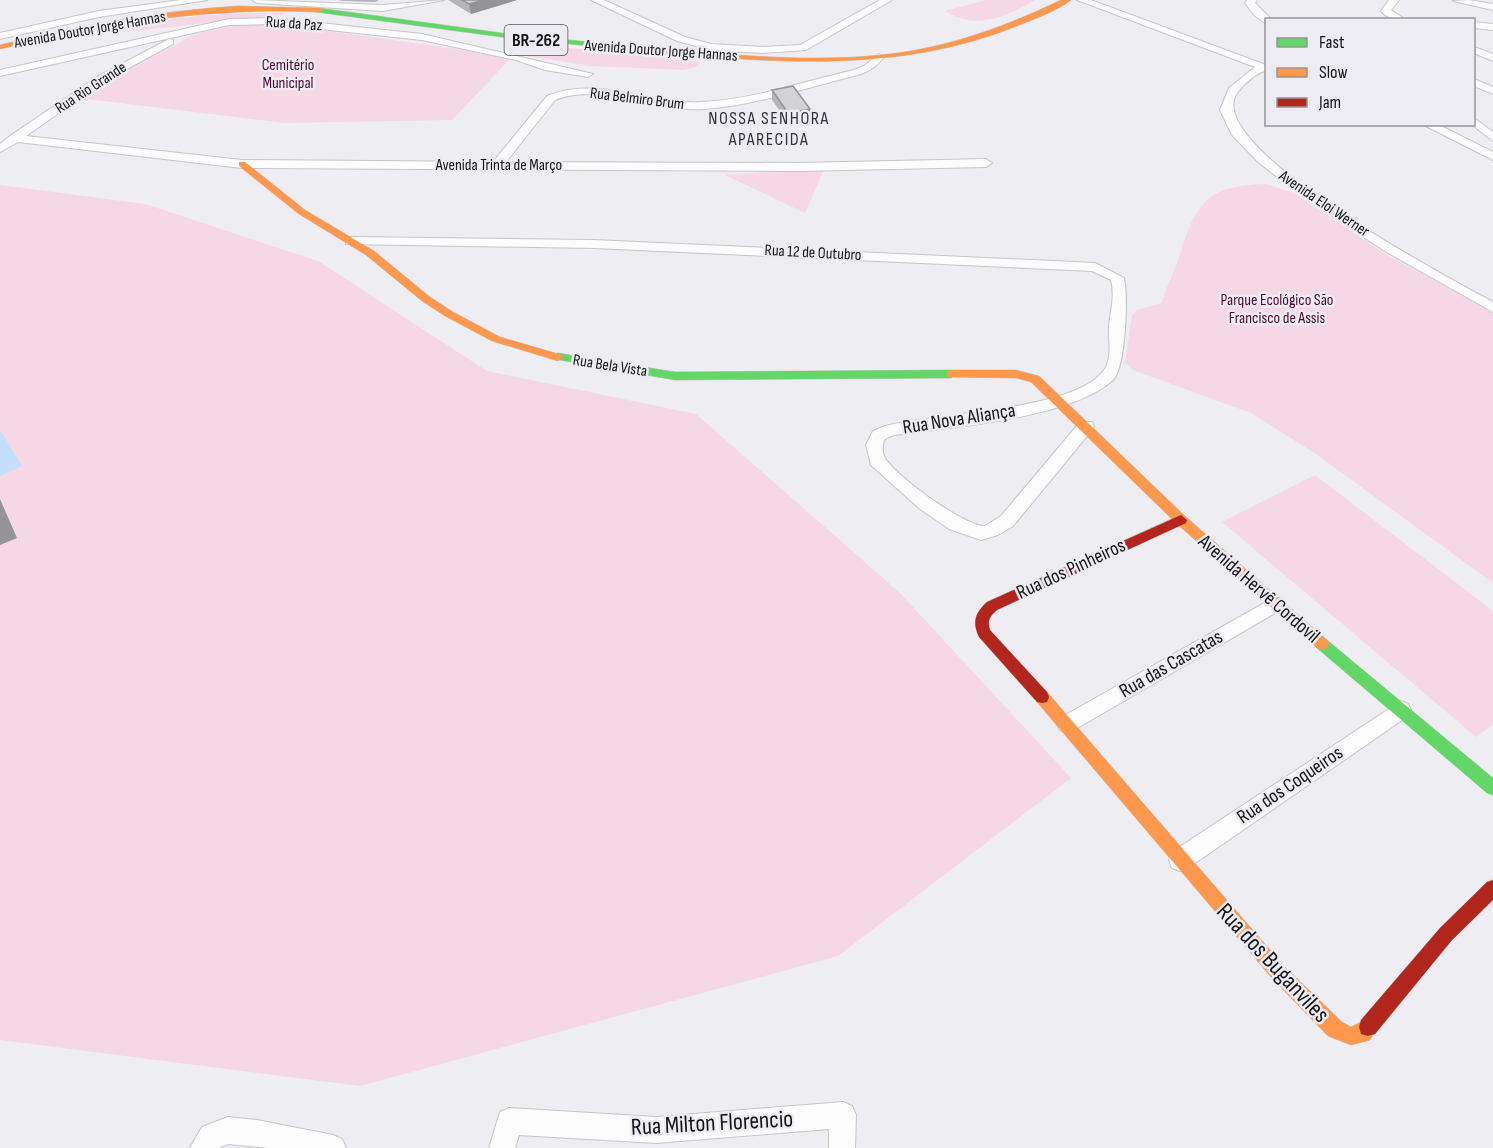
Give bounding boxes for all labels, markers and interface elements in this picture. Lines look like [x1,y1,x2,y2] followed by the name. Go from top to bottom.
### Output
[12,7,167,53] street label: Avenida Doutor Jorge Hannas
[265,13,323,35] street label: Rua da Paz
[1265,18,1475,126] legend
[504,25,568,55] road number: BR-262
[1319,32,1345,53] text: Fast
[583,36,738,66] street label: Avenida Doutor Jorge Hannas
[262,56,314,93] park label: Cemitério Municipal
[52,58,130,118] street label: Rua Rio Grande
[1319,62,1348,83] text: Slow
[589,84,685,114] street label: Rua Belmiro Brum
[1318,92,1341,113] text: Jam
[708,108,830,150] district label: NOSSA SENHORA APARECIDA
[435,156,562,175] street label: Avenida Trinta de Março
[1274,166,1373,241] street label: Avenida Eloi Werner
[764,241,862,265] street label: Rua 12 de Outubro
[1221,291,1333,328] park label: Parque Ecológico São Francisco de Assis
[572,351,648,381] street label: Rua Bela Vista
[901,398,1017,440] street label: Rua Nova Aliança
[1193,529,1325,648] street label: Avenida Hervê Cordovil
[1013,533,1129,605] street label: Rua dos Pinheiros
[1115,625,1227,703] street label: Rua das Cascatas
[1232,741,1348,829] street label: Rua dos Coqueiros
[1210,897,1336,1029] street label: Rua dos Buganviles
[630,1104,794,1142] street label: Rua Milton Florencio

